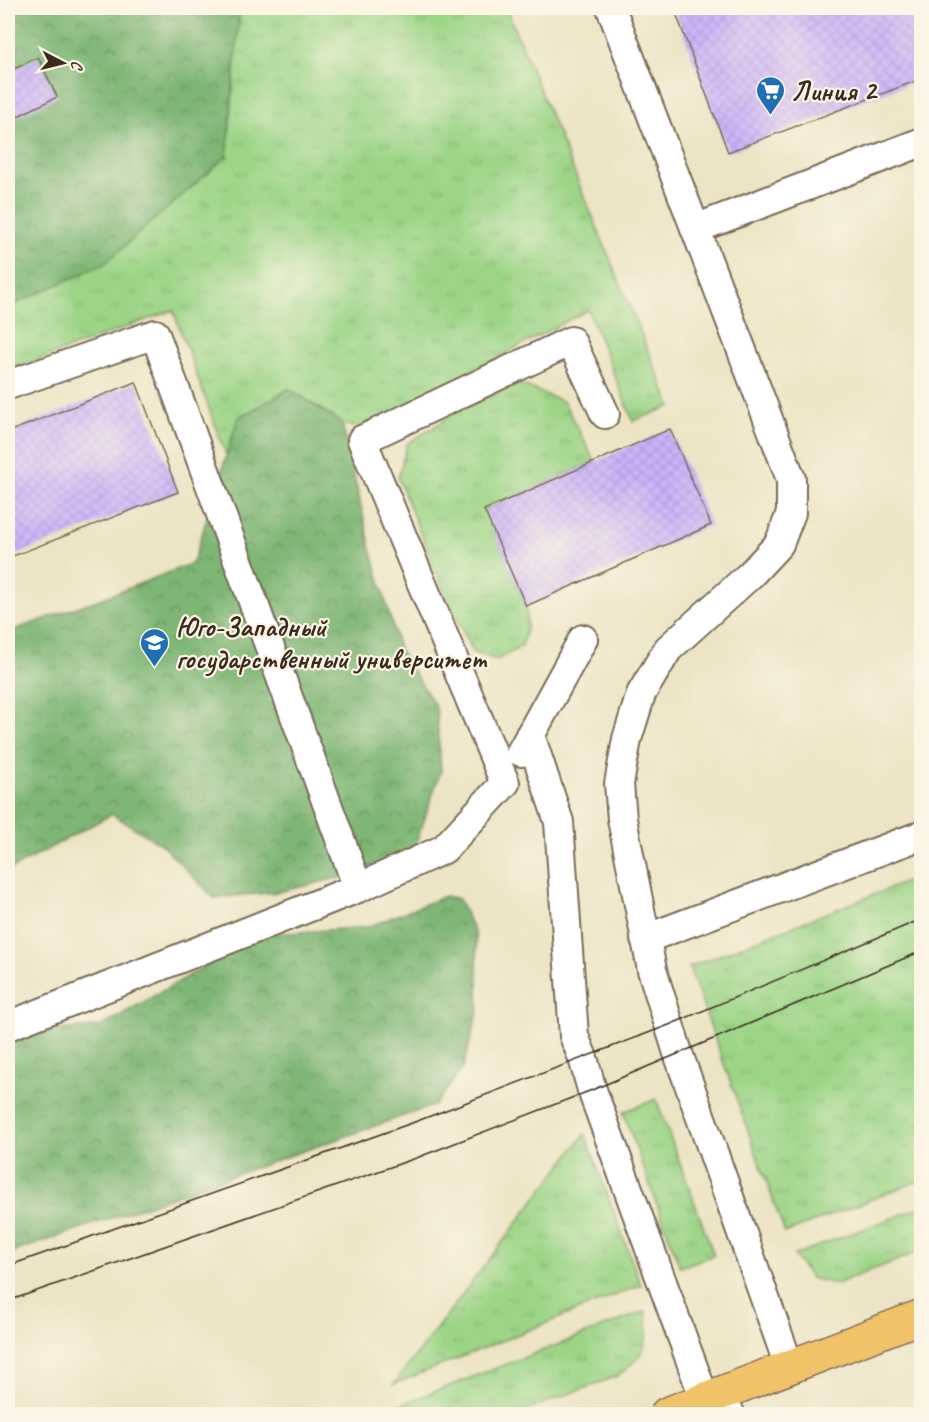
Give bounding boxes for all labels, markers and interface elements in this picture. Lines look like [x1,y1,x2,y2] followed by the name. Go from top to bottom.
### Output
[33,33,93,93] north arrow
[66,60,87,72] text: С
[791,73,878,108] place label: Линия 2
[754,74,786,116] supermarket icon: Линия 2
[176,609,488,677] place label: Юго-Западный государственный университет
[139,626,171,668] school or university icon: Юго-Западный государственный университет

